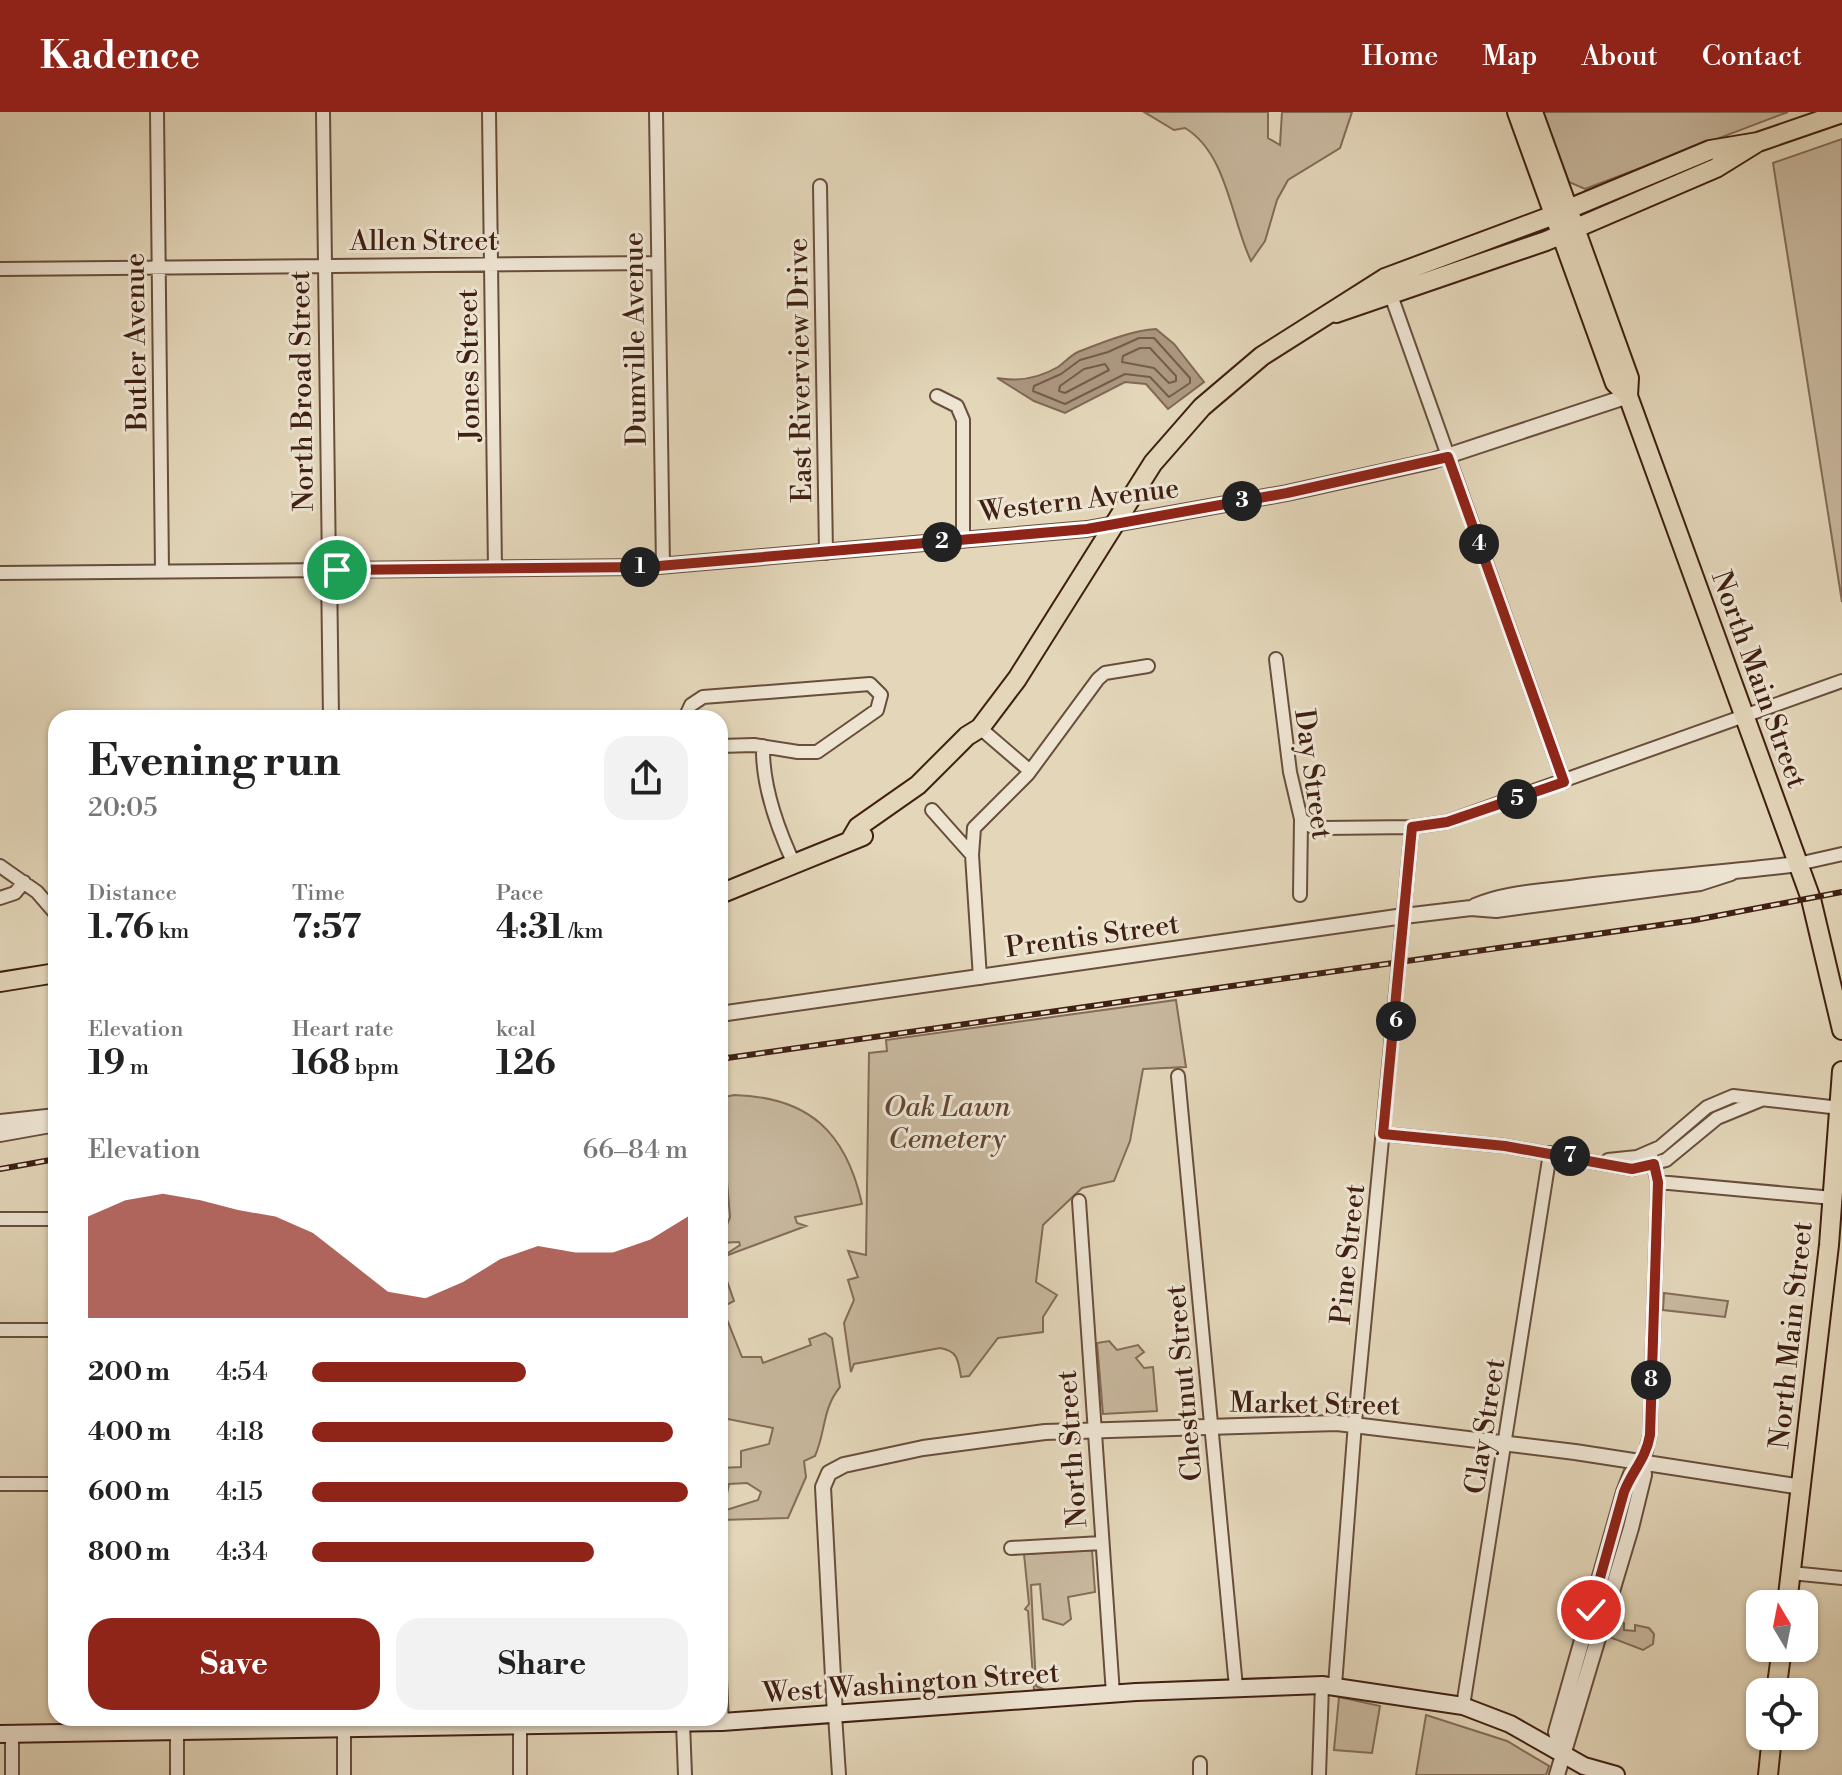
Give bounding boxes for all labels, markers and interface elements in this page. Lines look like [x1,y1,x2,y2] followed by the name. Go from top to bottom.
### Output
[40,33,200,80] text: Kadence
[1362,39,1438,74] text: Home
[1482,39,1537,74] text: Map
[1581,39,1658,74] text: About
[1702,39,1802,74] text: Contact
[349,224,498,259] street label: Allen Street
[616,232,655,446] street label: Dumville Avenue
[781,237,820,503] street label: East Riverview Drive
[117,252,156,433] street label: Butler Avenue
[283,270,322,512] street label: North Broad Street
[451,288,488,443] street label: Jones Street
[976,471,1181,530] street label: Western Avenue
[1222,481,1262,521] pin: 3
[1235,487,1249,514] text: 3
[922,522,962,562] pin: 2
[1459,524,1499,564] pin: 4
[935,528,949,555] text: 2
[1472,530,1486,557] text: 4
[303,536,371,604] pin
[620,547,660,587] pin: 1
[315,548,359,592] icon: arrive
[635,553,645,580] text: 1
[1703,566,1814,793] street label: North Main Street
[1286,707,1339,842] street label: Day Street
[88,734,341,789] text: Evening run
[604,736,688,820] button: share
[1497,779,1537,819] pin: 5
[1510,785,1524,812] text: 5
[88,792,158,824] text: 20:05
[88,880,177,907] text: Distance
[292,880,345,907] text: Time
[496,880,543,907] text: Pace
[88,907,154,949] text: 1.76
[292,907,361,949] text: 7:57
[496,907,564,949] text: 4:31
[1003,907,1181,966] street label: Prentis Street
[154,918,189,945] text: km
[564,918,604,945] text: /km
[1376,1001,1416,1041] pin: 6
[1389,1007,1403,1034] text: 6
[88,1016,183,1043] text: Elevation
[292,1016,394,1043] text: Heart rate
[496,1016,536,1043] text: kcal
[88,1043,125,1085] text: 19
[292,1043,350,1085] text: 168
[496,1043,556,1085] text: 126
[125,1054,149,1081] text: m
[350,1054,399,1081] text: bpm
[884,1090,1011,1157] park label: Oak Lawn Cemetery
[88,1134,201,1166] text: Elevation
[583,1134,688,1166] text: 66–84 m
[1550,1136,1590,1176] pin: 7
[1564,1142,1576,1169] text: 7
[1324,1182,1373,1326] street label: Pine Street
[1762,1220,1821,1451] street label: North Main Street
[1158,1283,1211,1482] street label: Chestnut Street
[88,1356,170,1388] text: 200 m
[216,1356,268,1388] text: 4:54
[1457,1356,1513,1497] street label: Clay Street
[1631,1360,1671,1400] pin: 8
[1644,1366,1658,1393] text: 8
[1050,1369,1095,1529] street label: North Street
[1229,1386,1401,1423] street label: Market Street
[88,1416,171,1448] text: 400 m
[216,1416,264,1448] text: 4:18
[88,1476,170,1508] text: 600 m
[216,1476,263,1508] text: 4:15
[88,1536,170,1568] text: 800 m
[216,1536,268,1568] text: 4:34
[1557,1576,1625,1644] pin
[1569,1588,1613,1632] icon: check
[1746,1590,1818,1662] north arrow
[1746,1590,1818,1750] map controls
[88,1618,380,1710] button: Save
[396,1618,688,1710] button: Share
[761,1656,1060,1711] street label: West Washington Street
[1746,1678,1818,1750] button: locate

